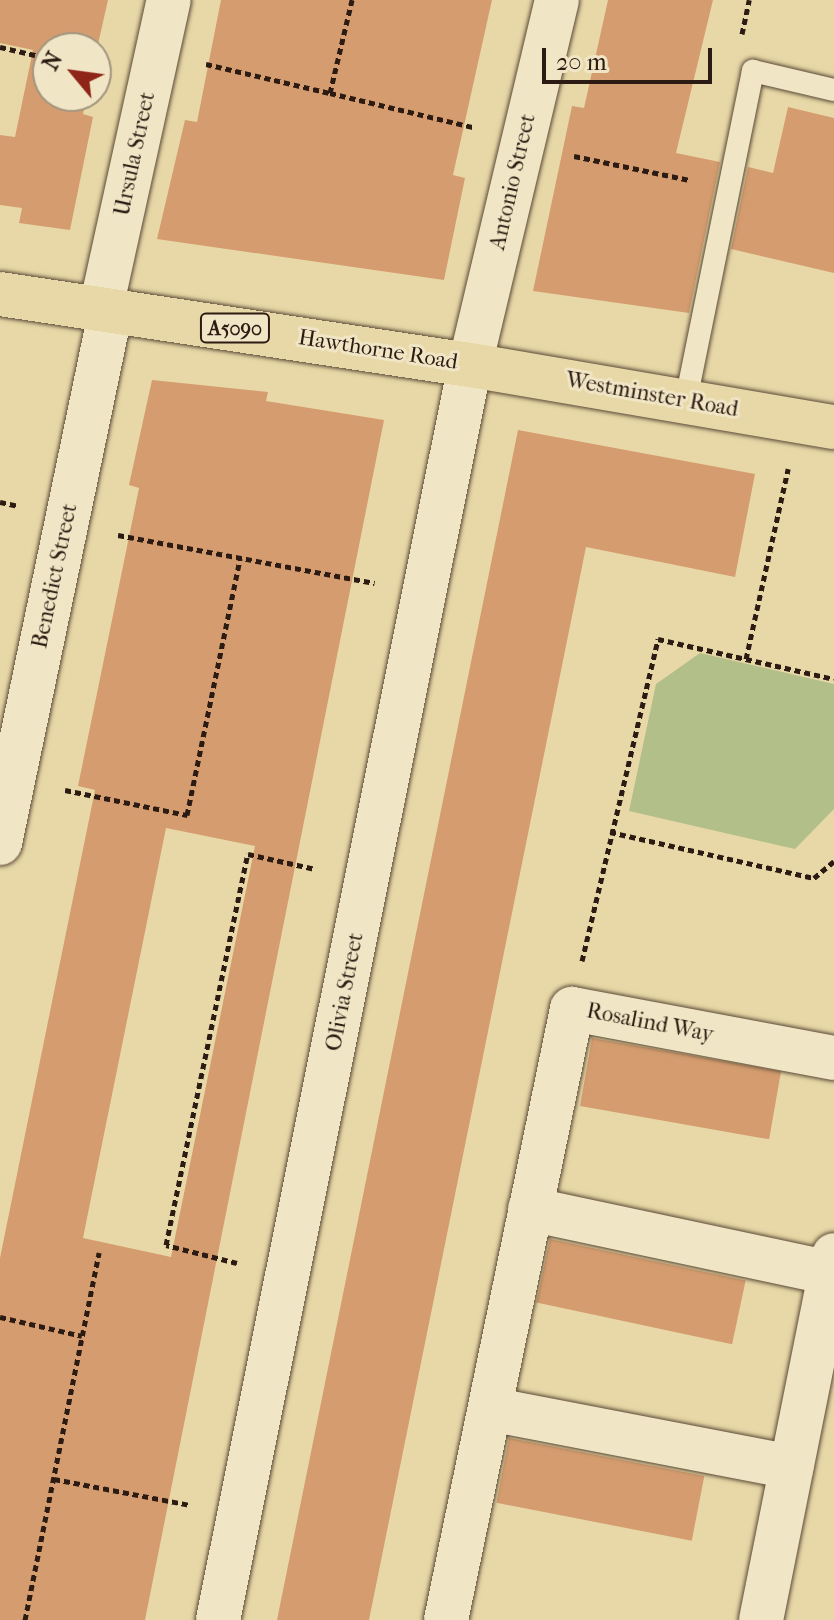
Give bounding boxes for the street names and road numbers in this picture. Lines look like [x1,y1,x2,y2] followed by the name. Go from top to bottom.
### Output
[109,90,161,218] street label: Ursula Street
[485,111,541,253] street label: Antonio Street
[199,312,271,344] road number: A5090
[296,324,460,376] street label: Hawthorne Road
[564,367,740,423] street label: Westminster Road
[27,501,83,651] street label: Benedict Street
[321,931,369,1053] street label: Olivia Street
[584,998,716,1048] street label: Rosalind Way

